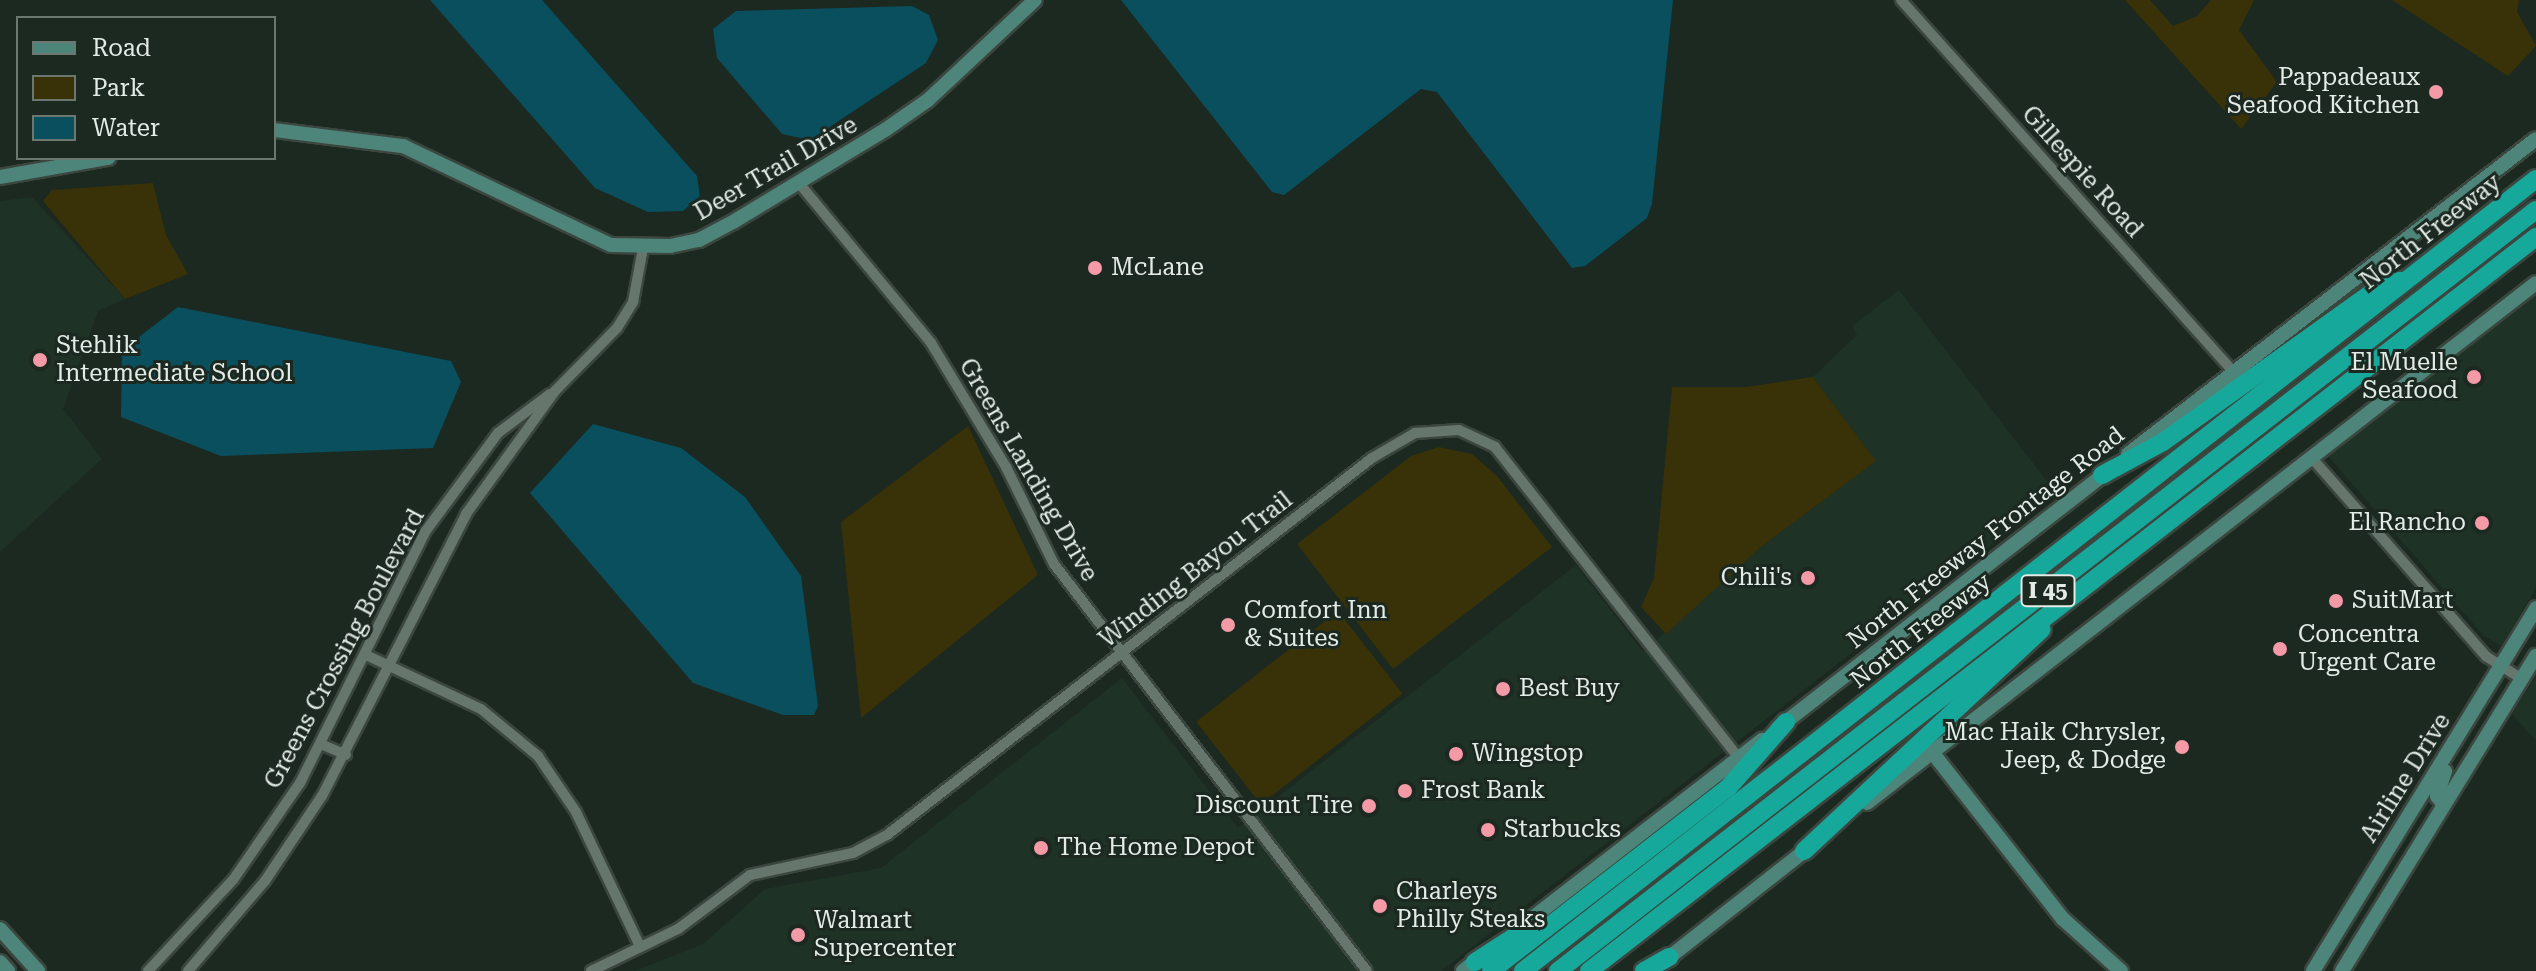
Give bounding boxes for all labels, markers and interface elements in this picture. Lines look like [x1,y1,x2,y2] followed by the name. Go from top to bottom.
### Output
[16,16,276,160] legend
[92,34,151,62] text: Road
[2227,64,2420,120] place label: Pappadeaux Seafood Kitchen
[92,74,145,102] text: Park
[2427,83,2445,101] marker: Pappadeaux Seafood Kitchen
[2015,100,2149,244] street label: Gillespie Road
[689,111,863,227] street label: Deer Trail Drive
[92,114,160,142] text: Water
[2355,168,2507,296] street label: North Freeway
[1111,254,1204,282] place label: McLane
[1086,259,1104,277] marker: McLane
[56,332,292,388] place label: Stehlik Intermediate School
[2350,349,2458,405] place label: El Muelle Seafood
[31,351,49,369] marker: Stehlik Intermediate School
[952,354,1104,586] street label: Greens Landing Drive
[2465,368,2483,386] marker: El Muelle Seafood
[1842,421,2130,655] street label: North Freeway Frontage Road
[1094,486,1298,654] street label: Winding Bayou Trail
[259,504,431,794] street label: Greens Crossing Boulevard
[2349,509,2466,537] place label: El Rancho
[2473,514,2491,532] marker: El Rancho
[1721,564,1792,592] place label: Chili's
[1845,567,1997,695] street label: North Freeway
[1799,569,1817,587] marker: Chili's
[2020,573,2076,609] road number: I 45
[2352,587,2453,615] place label: SuitMart
[2327,592,2345,610] marker: SuitMart
[1244,597,1387,653] place label: Comfort Inn & Suites
[1219,616,1237,634] marker: Comfort Inn & Suites
[2298,621,2436,677] place label: Concentra Urgent Care
[2269,638,2291,660] marker: Concentra Urgent Care
[1519,675,1620,703] place label: Best Buy
[1494,680,1512,698] marker: Best Buy
[2355,708,2457,848] street label: Airline Drive
[1945,719,2166,775] place label: Mac Haik Chrysler, Jeep, & Dodge
[2173,738,2191,756] marker: Mac Haik Chrysler, Jeep, & Dodge
[1472,740,1584,768] place label: Wingstop
[1447,745,1465,763] marker: Wingstop
[1421,777,1545,805] place label: Frost Bank
[1396,782,1414,800] marker: Frost Bank
[1195,792,1353,820] place label: Discount Tire
[1360,797,1378,815] marker: Discount Tire
[1504,816,1621,844] place label: Starbucks
[1479,821,1497,839] marker: Starbucks
[1057,834,1255,862] place label: The Home Depot
[1032,839,1050,857] marker: The Home Depot
[1396,878,1545,934] place label: Charleys Philly Steaks
[1371,897,1389,915] marker: Charleys Philly Steaks
[814,907,956,963] place label: Walmart Supercenter
[789,926,807,944] marker: Walmart Supercenter

